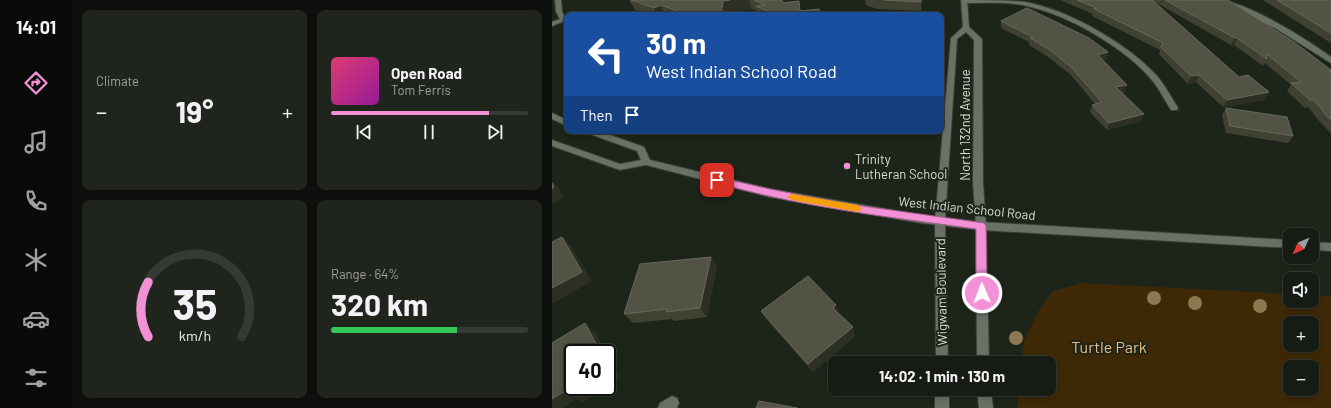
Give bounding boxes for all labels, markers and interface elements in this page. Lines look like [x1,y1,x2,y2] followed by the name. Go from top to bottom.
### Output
[16,16,56,38] text: 14:01
[646,26,706,60] text: 30 m
[580,28,632,80] icon: left
[646,60,837,82] text: West Indian School Road
[391,64,462,82] text: Open Road
[22,69,50,97] icon: directions
[957,69,973,181] street label: North 132nd Avenue
[96,73,139,89] text: Climate
[391,82,451,98] text: Tom Ferris
[176,93,213,129] text: 19°
[96,98,107,124] text: −
[282,98,293,124] text: +
[621,104,643,126] icon: arrive
[580,106,613,124] text: Then
[353,121,375,143] icon: previous
[418,121,440,143] icon: pause
[484,121,506,143] icon: next
[22,128,50,156] icon: music
[855,151,947,182] place label: Trinity Lutheran School
[842,161,852,171] marker: Trinity Lutheran School
[700,163,734,197] pin
[706,169,728,191] icon: arrive
[22,187,50,215] icon: phone
[898,193,1036,223] street label: West Indian School Road
[1283,228,1319,264] north arrow
[1283,228,1319,396] map controls
[932,238,950,346] street label: Wigwam Boulevard
[22,246,50,274] icon: climate
[331,266,399,282] text: Range · 64%
[961,272,1003,314] position arrow
[1283,272,1319,308] button: sound
[172,278,217,328] text: 35
[331,286,428,322] text: 320 km
[22,305,50,333] icon: car
[1283,316,1319,352] button: +
[178,327,211,344] text: km/h
[1071,337,1147,356] park label: Turtle Park
[564,344,616,396] speed limit sign: 40
[1283,360,1319,396] button: −
[22,364,50,392] icon: filters
[879,367,1005,385] text: 14:02 · 1 min · 130 m

